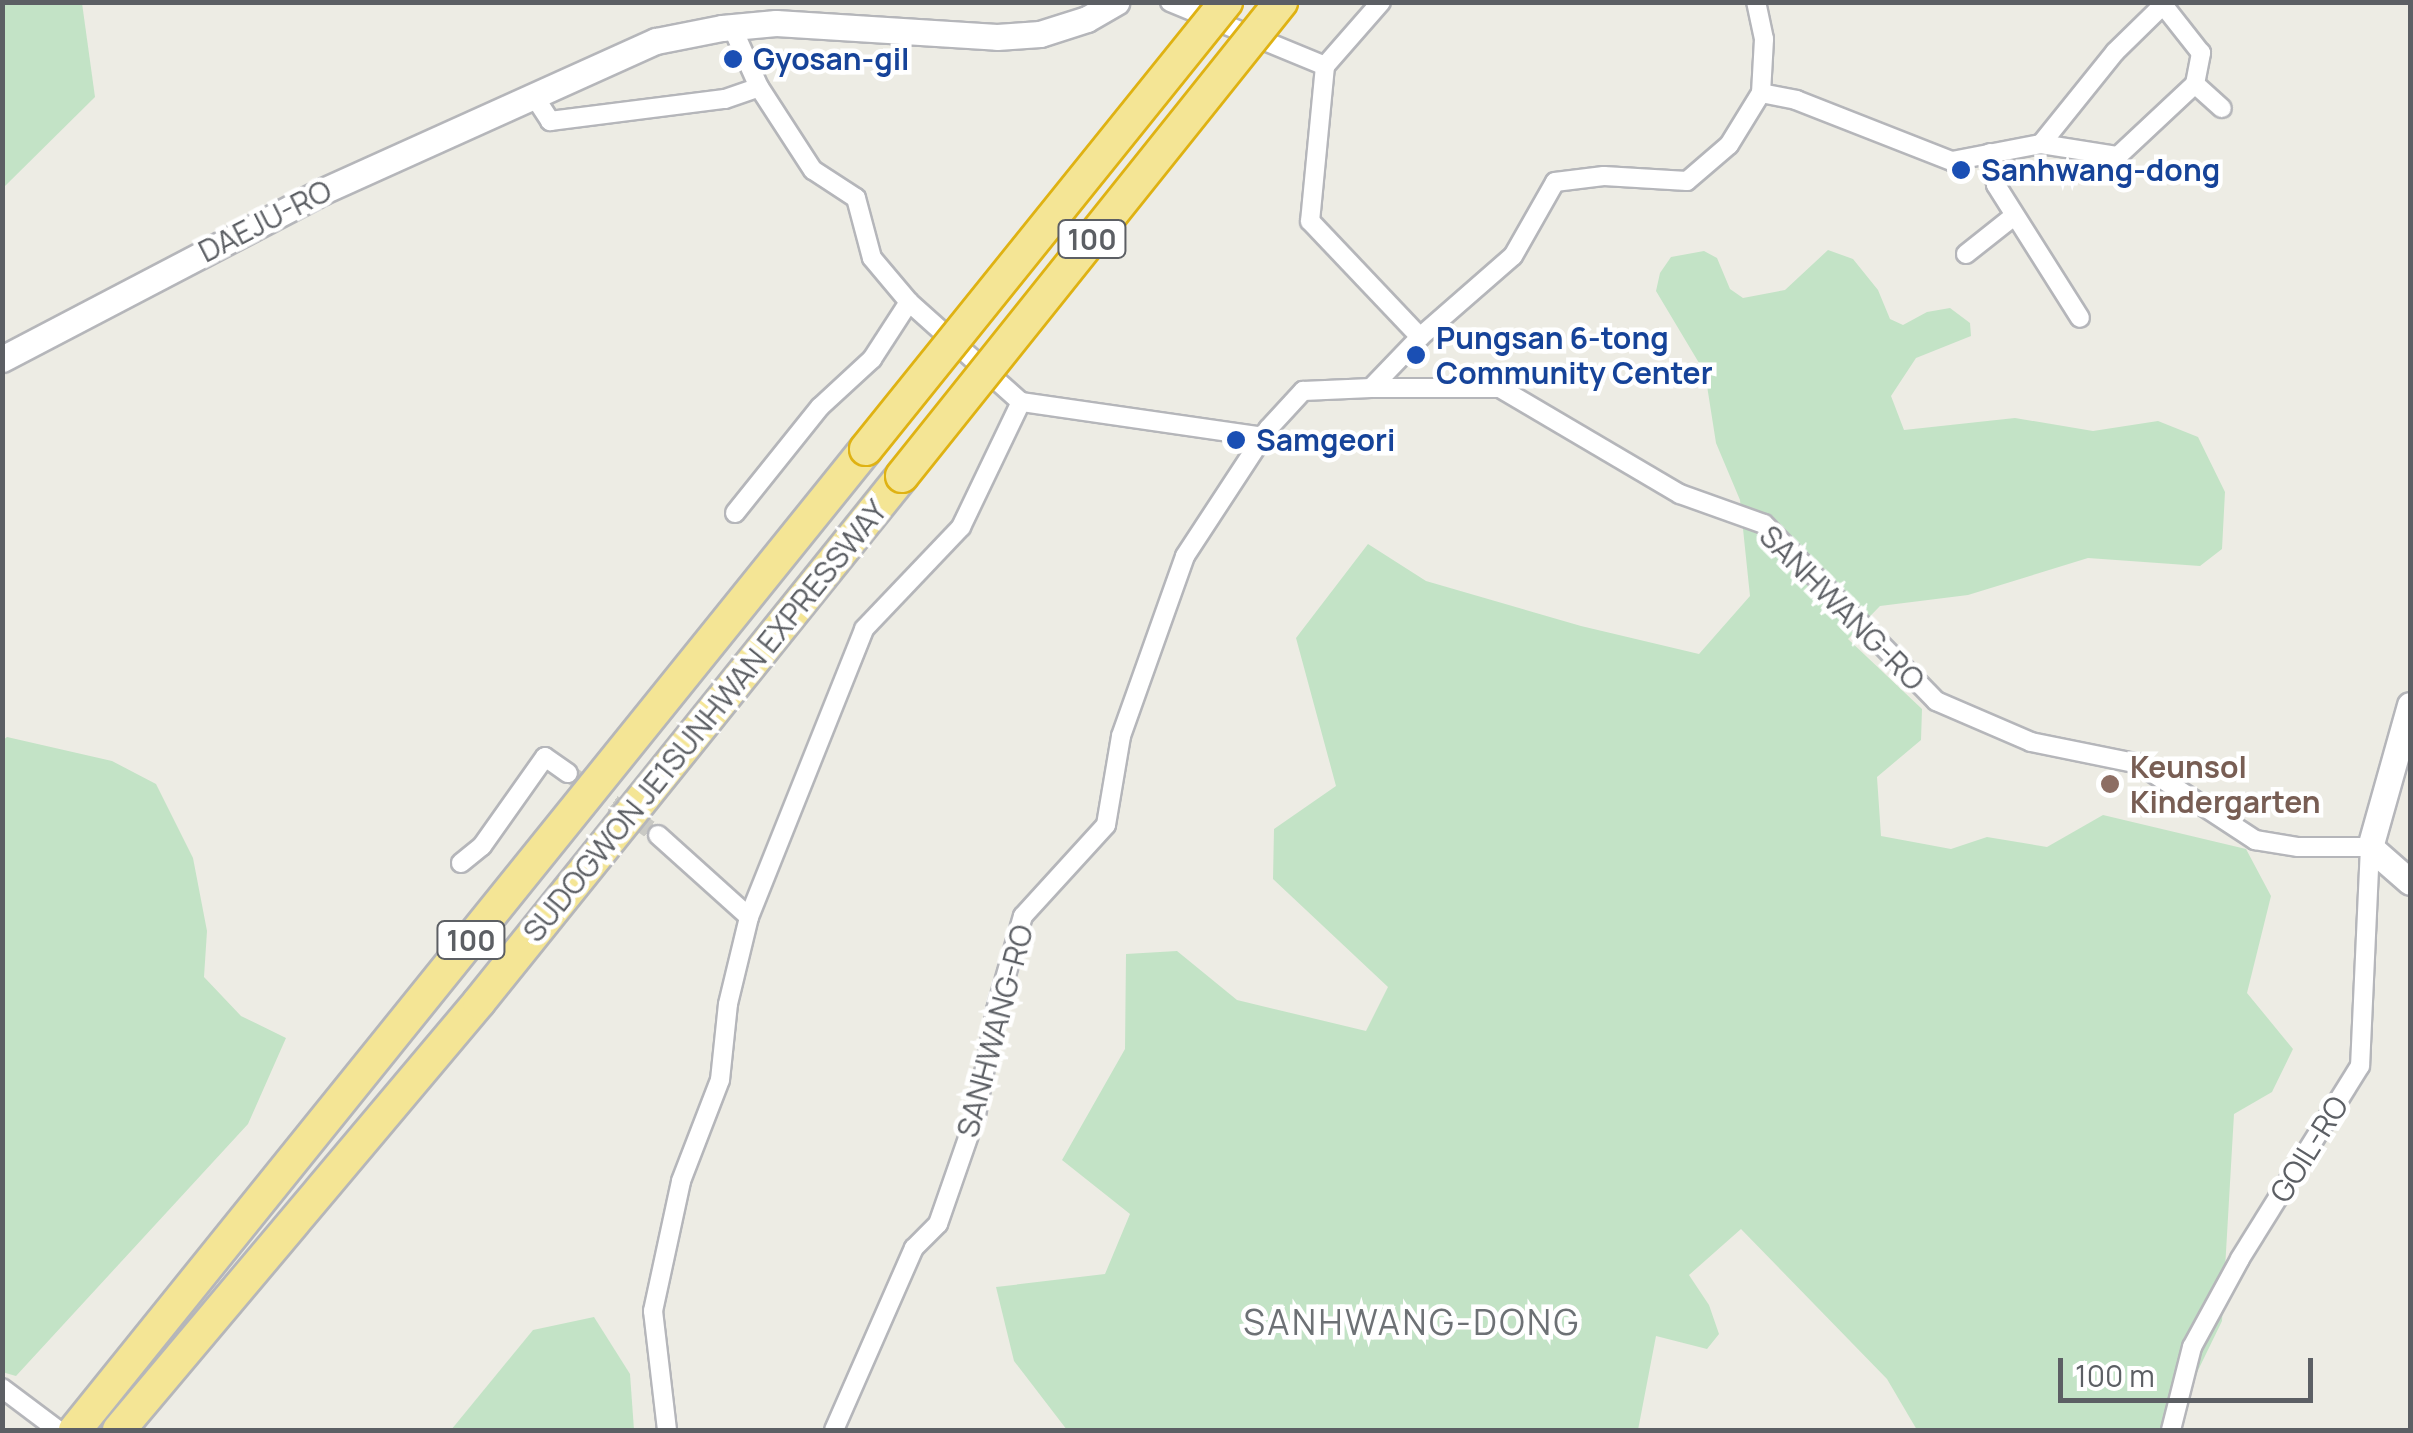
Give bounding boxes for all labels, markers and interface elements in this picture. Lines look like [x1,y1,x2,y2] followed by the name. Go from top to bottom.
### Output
[753,41,910,77] place label: Gyosan-gil
[722,48,744,70] marker: Gyosan-gil
[1981,152,2220,188] place label: Sanhwang-dong
[1950,159,1972,181] marker: Sanhwang-dong
[193,172,337,270] street label: DAEJU-RO
[1057,216,1127,262] road number: 100
[1436,320,1713,390] place label: Pungsan 6-tong Community Center
[1405,344,1427,366] marker: Pungsan 6-tong Community Center
[1256,422,1395,458] place label: Samgeori
[1225,429,1247,451] marker: Samgeori
[516,493,894,949] street label: SUDOGWON JE1SUNHWAN EXPRESSWAY
[1752,518,1932,698] street label: SANHWANG-RO
[2130,749,2321,820] place label: Keunsol Kindergarten
[2099,773,2121,795] marker: Keunsol Kindergarten
[436,917,506,963] road number: 100
[949,921,1041,1141] street label: SANHWANG-RO
[2262,1089,2356,1209] street label: GOIL-RO
[1243,1301,1581,1343] district label: SANHWANG-DONG
[2063,1338,2318,1400] scale bar
[2075,1355,2155,1396] text: 100 m

